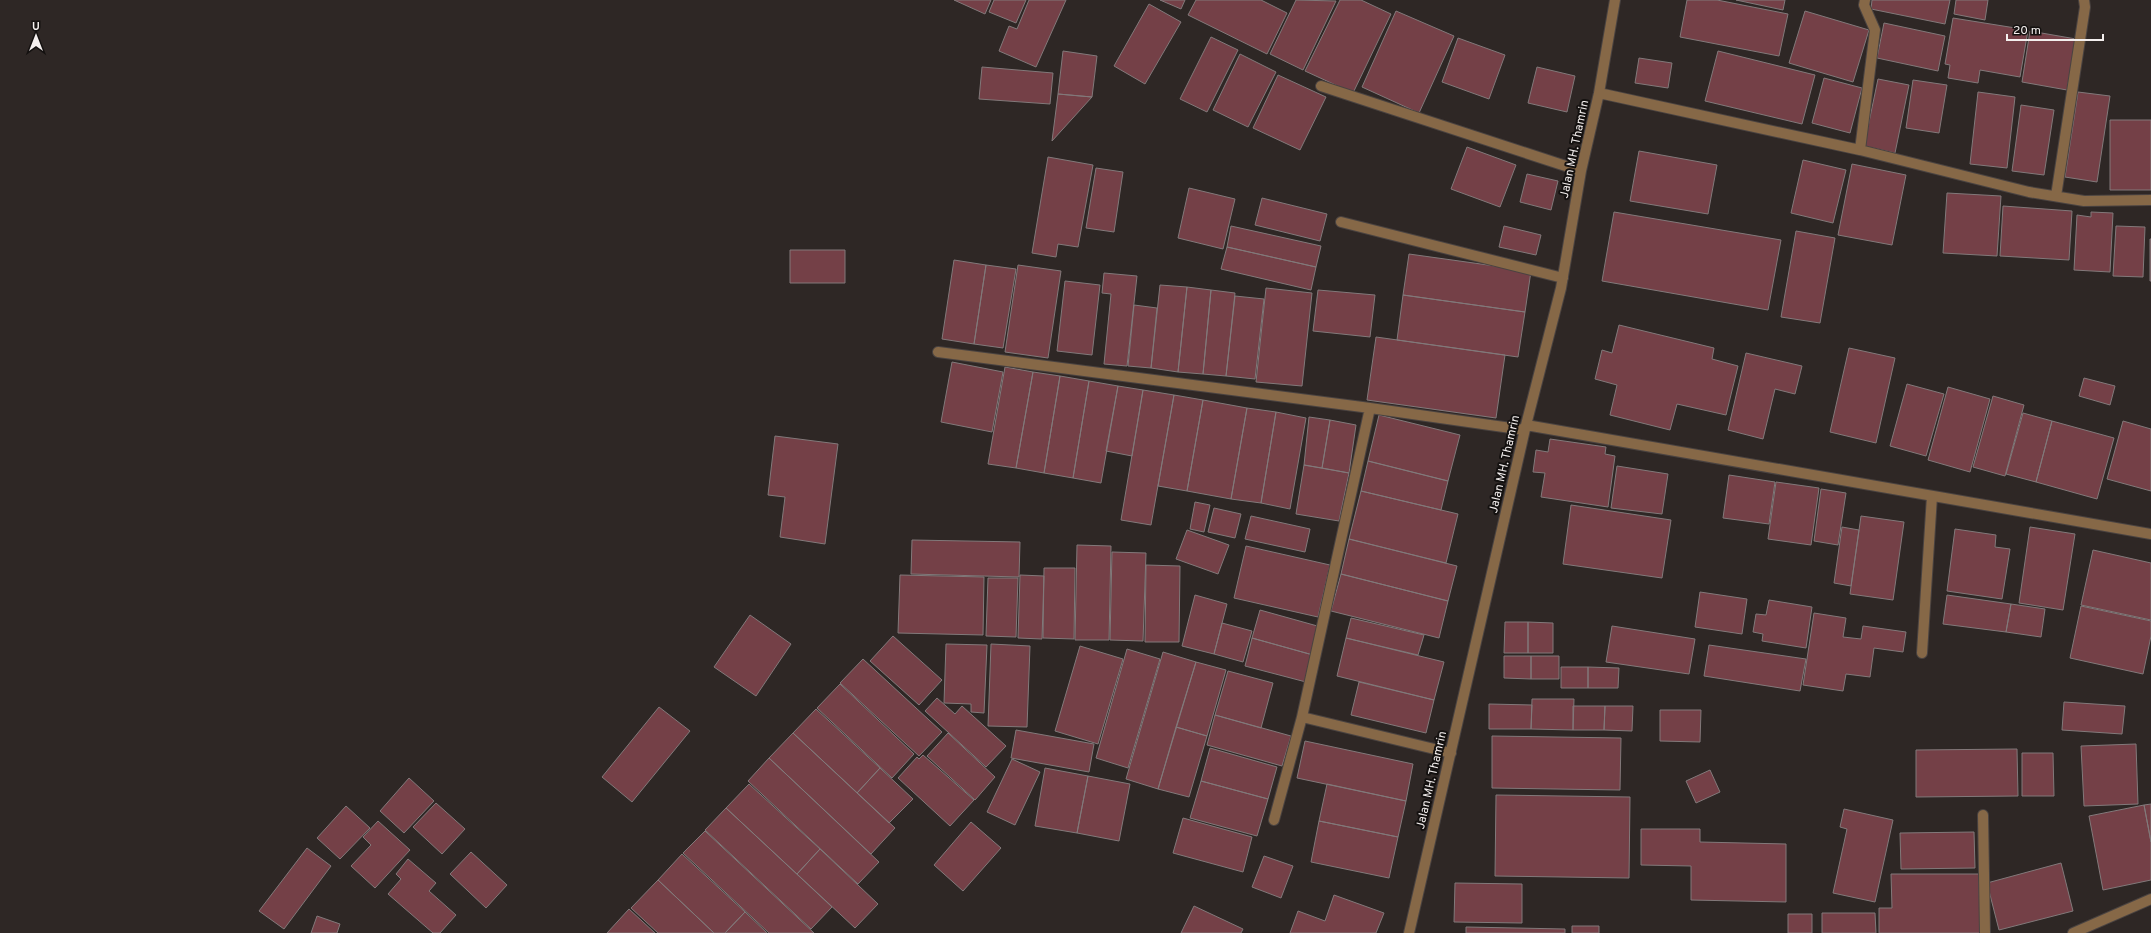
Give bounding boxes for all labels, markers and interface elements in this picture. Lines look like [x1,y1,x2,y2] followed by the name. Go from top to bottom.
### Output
[16,16,56,56] north arrow
[2007,16,2103,42] scale bar
[32,20,40,34] text: U
[2013,23,2041,39] text: 20 m
[1557,99,1593,200] street label: Jalan MH. Thamrin
[1486,414,1524,515] street label: Jalan MH. Thamrin
[1413,730,1451,831] street label: Jalan MH. Thamrin

